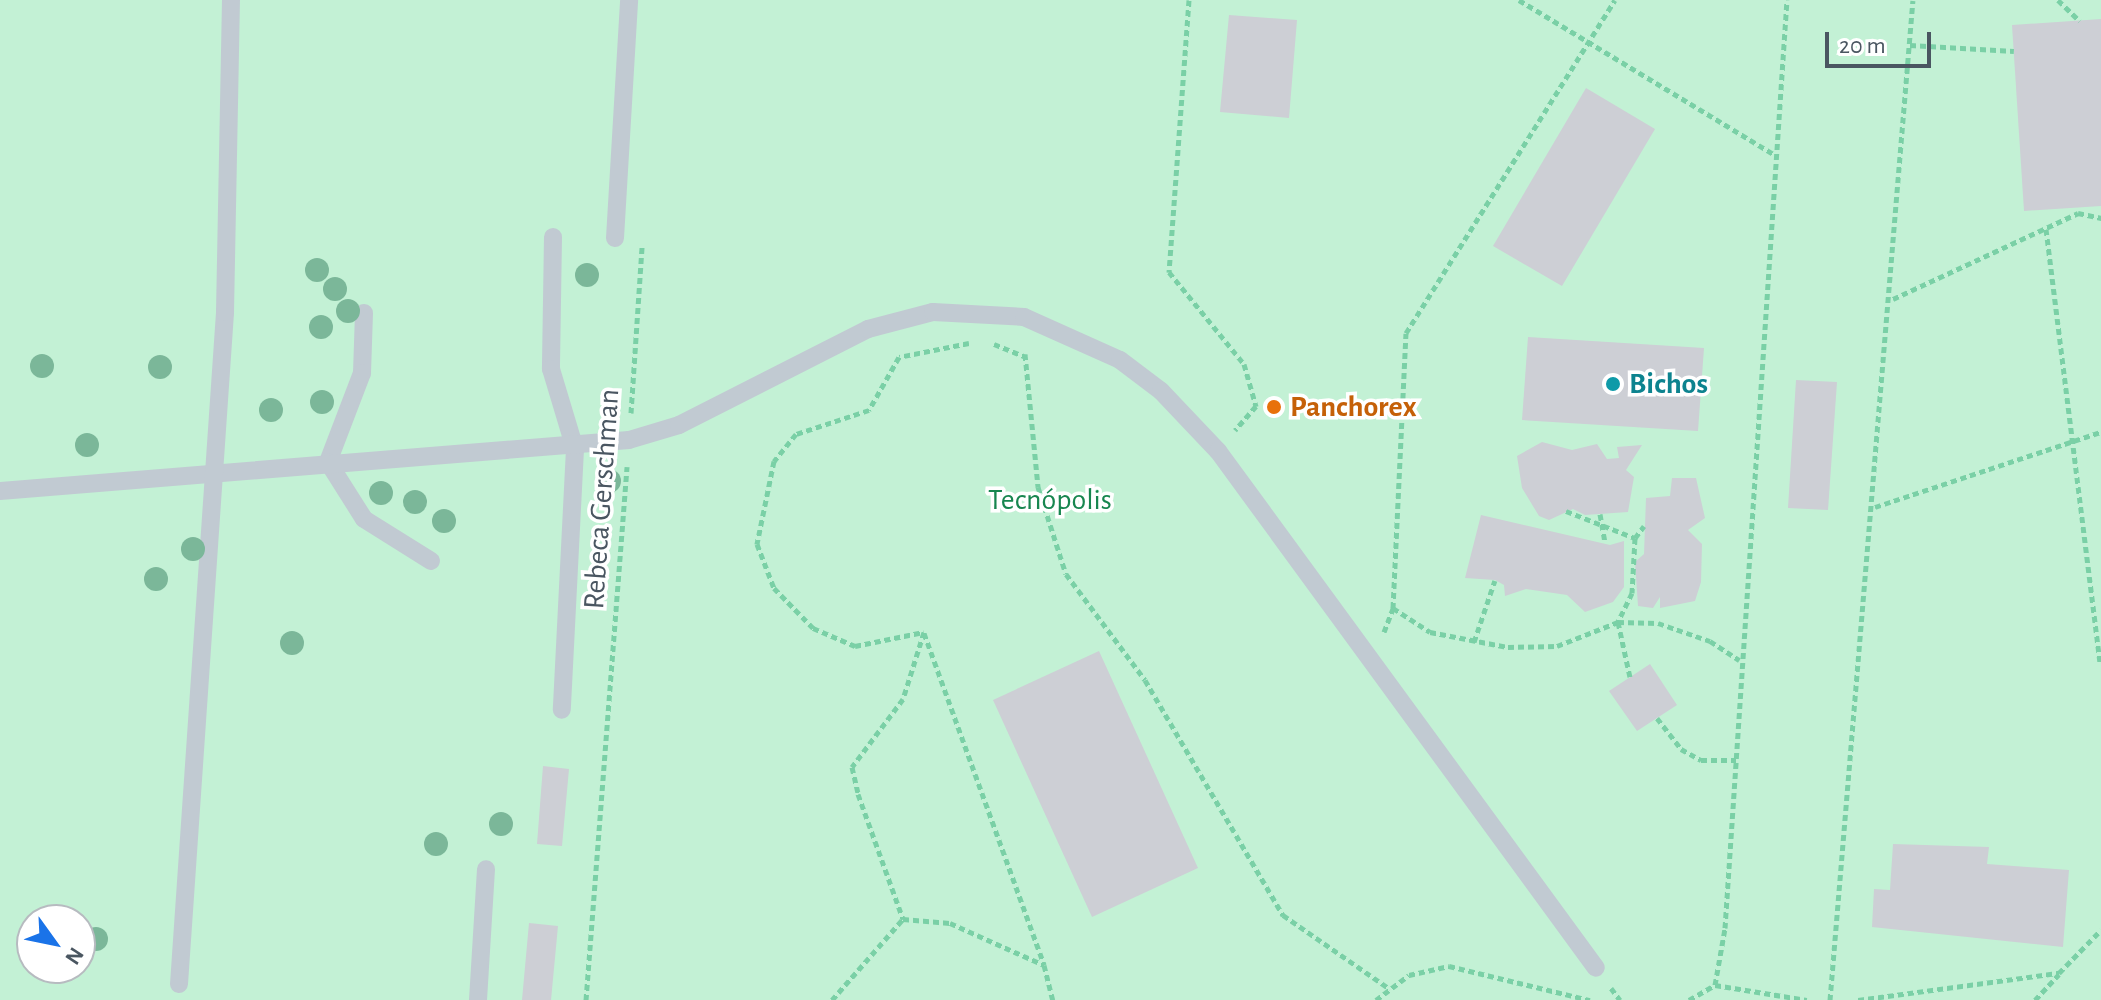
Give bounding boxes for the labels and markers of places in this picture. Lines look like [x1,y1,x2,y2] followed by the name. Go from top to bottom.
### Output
[1629,366,1708,402] place label: Bichos
[1604,375,1622,393] marker: Bichos
[1290,389,1417,425] place label: Panchorex
[1265,398,1283,416] marker: Panchorex

